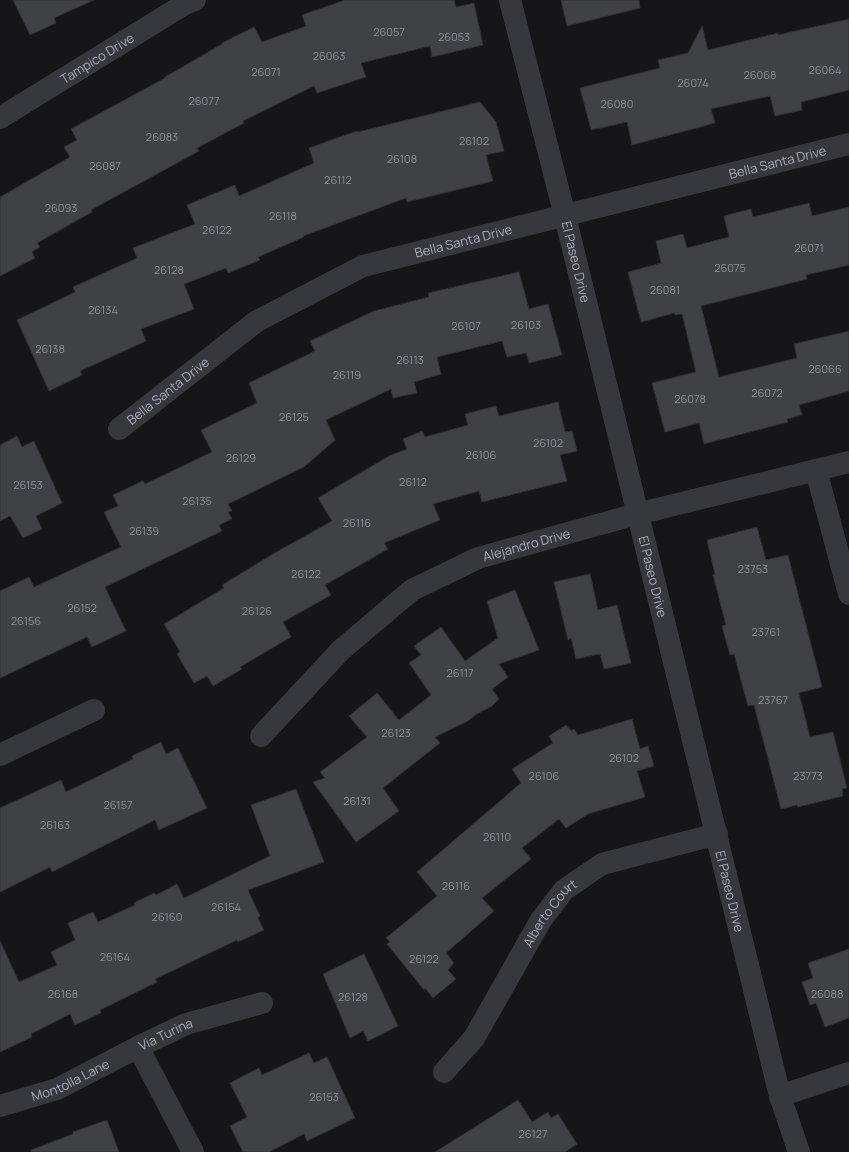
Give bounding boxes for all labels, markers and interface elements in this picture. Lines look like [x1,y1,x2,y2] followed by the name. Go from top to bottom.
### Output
[373,24,405,39] house number: 26057
[57,28,138,88] street label: Tampico Drive
[438,29,470,44] house number: 26053
[313,48,345,63] house number: 26063
[808,62,842,77] house number: 26064
[251,64,281,79] house number: 26071
[743,67,777,82] house number: 26068
[677,75,709,90] house number: 26074
[188,93,220,108] house number: 26077
[601,96,633,111] house number: 26080
[146,129,178,144] house number: 26083
[459,133,489,148] house number: 26102
[727,141,829,183] street label: Bella Santa Drive
[387,151,417,166] house number: 26108
[89,158,121,173] house number: 26087
[324,172,352,187] house number: 26112
[45,200,77,215] house number: 26093
[269,208,297,223] house number: 26118
[558,219,595,305] street label: El Paseo Drive
[413,220,514,262] street label: Bella Santa Drive
[202,222,232,237] house number: 26122
[794,240,824,255] house number: 26071
[714,260,746,275] house number: 26075
[154,262,184,277] house number: 26128
[650,282,680,297] house number: 26081
[88,302,118,317] house number: 26134
[511,317,541,332] house number: 26103
[451,318,481,333] house number: 26107
[35,341,65,356] house number: 26138
[396,352,424,367] house number: 26113
[123,353,213,429] street label: Bella Santa Drive
[808,361,842,376] house number: 26066
[333,367,361,382] house number: 26119
[751,385,783,400] house number: 26072
[674,391,706,406] house number: 26078
[279,409,309,424] house number: 26125
[533,435,563,450] house number: 26102
[466,447,497,462] house number: 26106
[226,450,256,465] house number: 26129
[399,474,427,489] house number: 26112
[13,477,43,492] house number: 26153
[182,493,212,508] house number: 26135
[343,515,371,530] house number: 26116
[129,523,159,538] house number: 26139
[481,524,573,565] street label: Alejandro Drive
[634,534,672,619] street label: El Paseo Drive
[738,561,768,576] house number: 23753
[291,566,321,581] house number: 26122
[67,600,97,615] house number: 26152
[242,603,272,618] house number: 26126
[11,613,41,628] house number: 26156
[752,624,780,639] house number: 23761
[446,665,474,680] house number: 26117
[758,692,788,707] house number: 23767
[381,725,411,740] house number: 26123
[609,750,639,765] house number: 26102
[529,768,560,783] house number: 26106
[793,768,823,783] house number: 23773
[343,793,371,808] house number: 26131
[103,797,133,812] house number: 26157
[40,817,70,832] house number: 26163
[483,829,511,844] house number: 26110
[711,849,749,934] street label: El Paseo Drive
[519,875,580,950] street label: Alberto Court
[442,878,470,893] house number: 26116
[211,899,241,914] house number: 26154
[152,909,182,924] house number: 26160
[100,949,130,964] house number: 26164
[409,951,439,966] house number: 26122
[48,986,78,1001] house number: 26168
[811,986,843,1001] house number: 26088
[338,989,368,1004] house number: 26128
[135,1014,194,1054] street label: Via Turina
[29,1054,113,1105] street label: Montolla Lane
[309,1089,339,1104] house number: 26153
[518,1126,548,1141] house number: 26127

